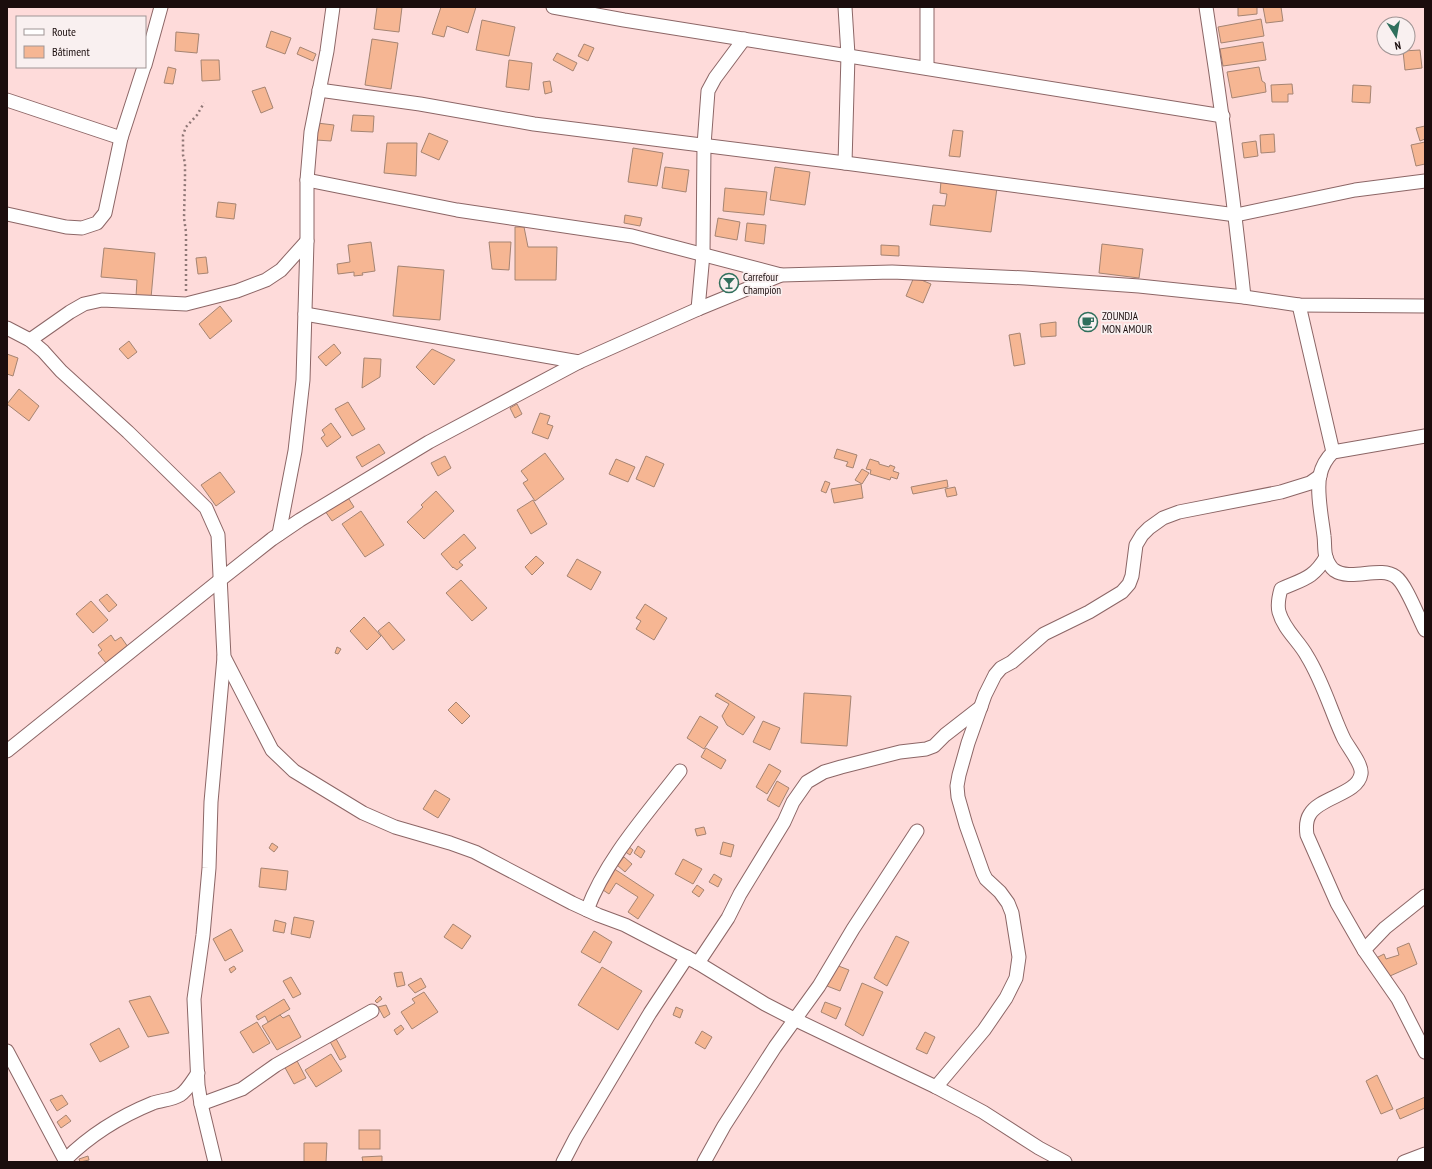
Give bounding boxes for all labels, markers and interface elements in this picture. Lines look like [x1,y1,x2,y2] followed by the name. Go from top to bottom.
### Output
[16,16,146,68] legend
[1376,16,1416,56] north arrow
[52,24,76,39] text: Route
[1394,38,1402,53] text: N
[52,44,90,59] text: Bâtiment
[743,270,781,297] place label: Carrefour Champion
[718,272,740,294] bar icon: Carrefour Champion
[1102,309,1152,336] place label: ZOUNDJA MON AMOUR
[1077,311,1099,333] cafe icon: ZOUNDJA MON AMOUR

